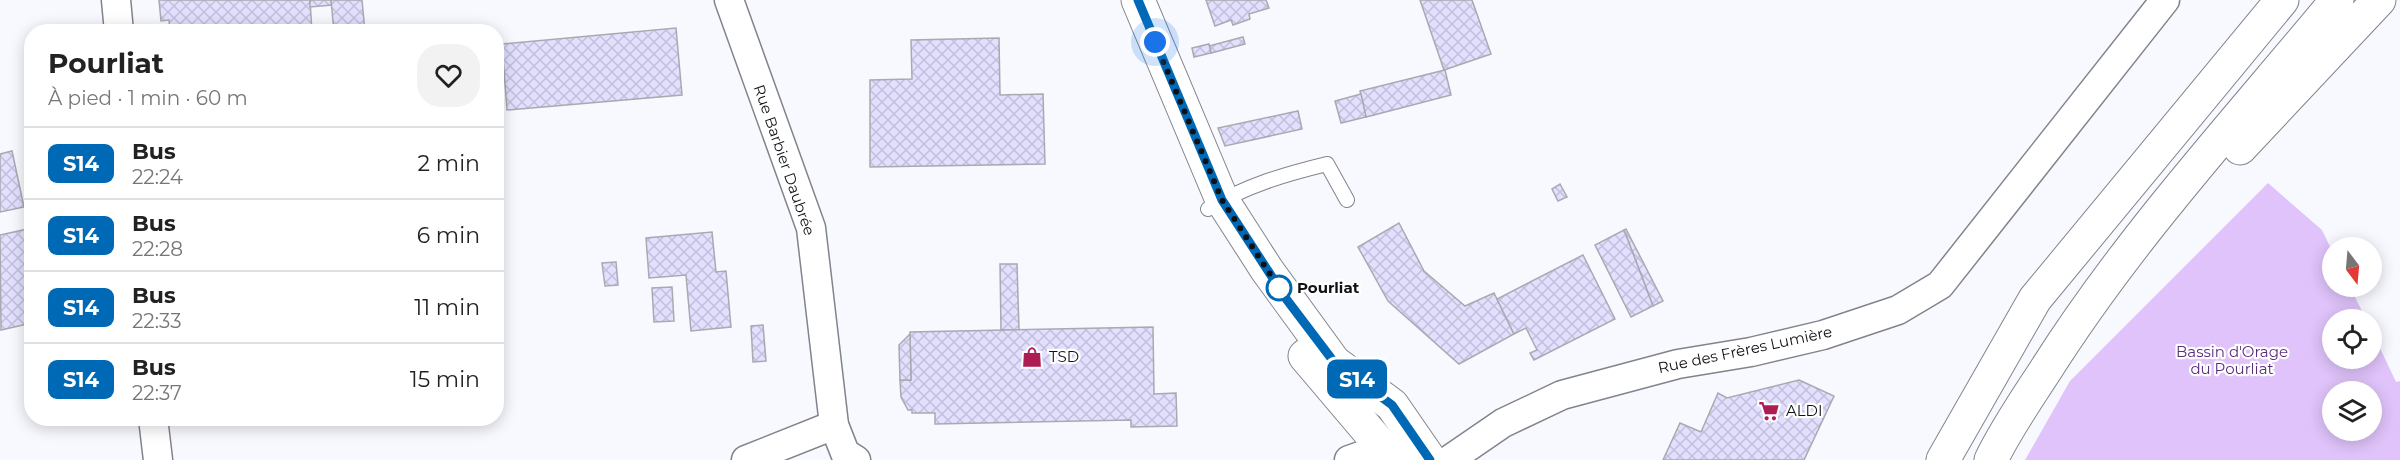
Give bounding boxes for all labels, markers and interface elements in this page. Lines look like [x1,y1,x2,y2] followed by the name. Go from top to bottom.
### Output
[1140,27,1170,57] your location
[417,44,480,107] button: heart
[48,46,164,80] text: Pourliat
[750,82,819,238] street label: Rue Barbier Daubrée
[48,86,248,110] text: À pied · 1 min · 60 m
[132,138,176,165] text: Bus
[418,150,480,177] text: 2 min
[63,151,99,176] text: S14
[132,165,183,189] text: 22:24
[132,210,176,237] text: Bus
[417,222,480,249] text: 6 min
[63,223,99,248] text: S14
[132,237,183,261] text: 22:28
[2322,237,2382,297] north arrow
[2322,237,2382,441] map controls
[1266,275,1292,301] marker: Pourliat
[1297,278,1360,297] place label: Pourliat
[132,282,176,309] text: Bus
[414,294,480,321] text: 11 min
[63,295,99,320] text: S14
[132,309,181,333] text: 22:33
[2322,309,2382,369] button: locate
[1656,322,1834,377] street label: Rue des Frères Lumière
[2176,342,2288,378] park label: Bassin d'Orage du Pourliat
[1020,345,1044,369] shop icon: TSD
[1049,347,1079,366] place label: TSD
[132,354,176,381] text: Bus
[1322,360,1392,398] line badge: S14
[410,366,480,393] text: 15 min
[63,367,99,392] text: S14
[1339,367,1375,392] text: S14
[132,381,182,405] text: 22:37
[2322,381,2382,441] button: layers
[1757,399,1781,423] supermarket icon: ALDI
[1786,401,1823,420] place label: ALDI

